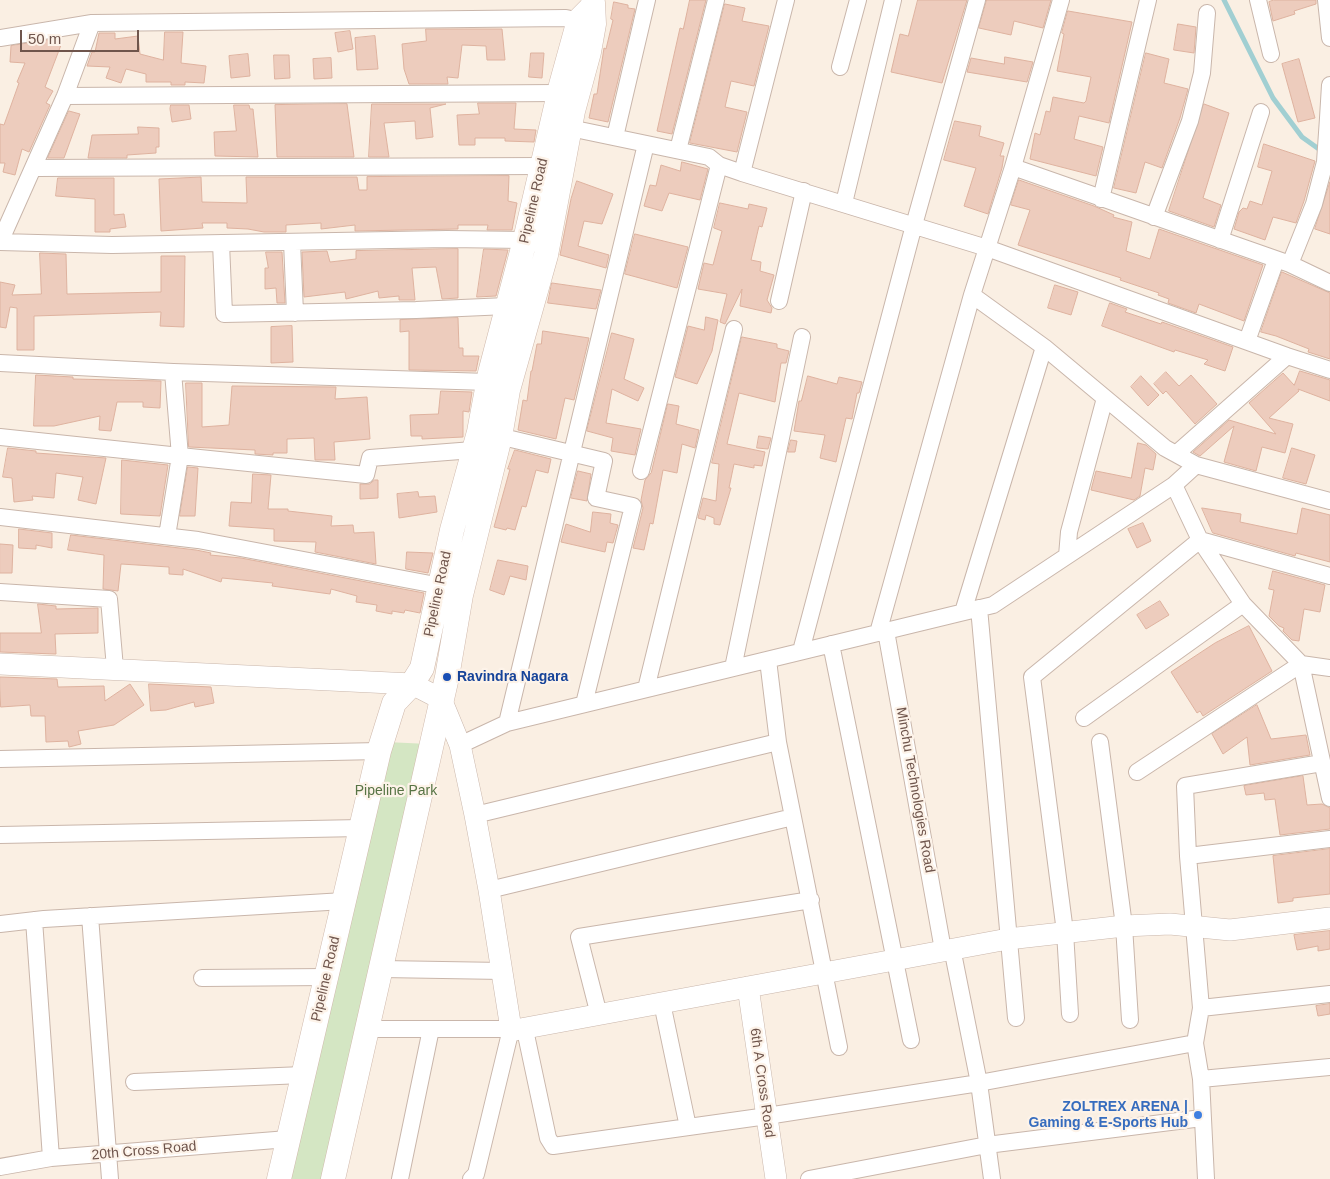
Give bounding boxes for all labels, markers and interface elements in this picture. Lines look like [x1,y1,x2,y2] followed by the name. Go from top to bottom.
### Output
[22,20,141,52] scale bar
[28,30,61,47] text: 50 m
[516,157,552,245] street label: Pipeline Road
[421,550,455,638] street label: Pipeline Road
[457,669,568,685] place label: Ravindra Nagara
[441,671,453,683] marker: Ravindra Nagara
[892,706,938,874] street label: Minchu Technologies Road
[355,783,437,799] park label: Pipeline Park
[308,935,344,1023] street label: Pipeline Road
[746,1027,778,1139] street label: 6th A Cross Road
[1029,1099,1188,1132] place label: ZOLTREX ARENA | Gaming & E-Sports Hub
[1192,1109,1204,1121] marker: ZOLTREX ARENA | Gaming & E-Sports Hub
[91,1138,197,1164] street label: 20th Cross Road

